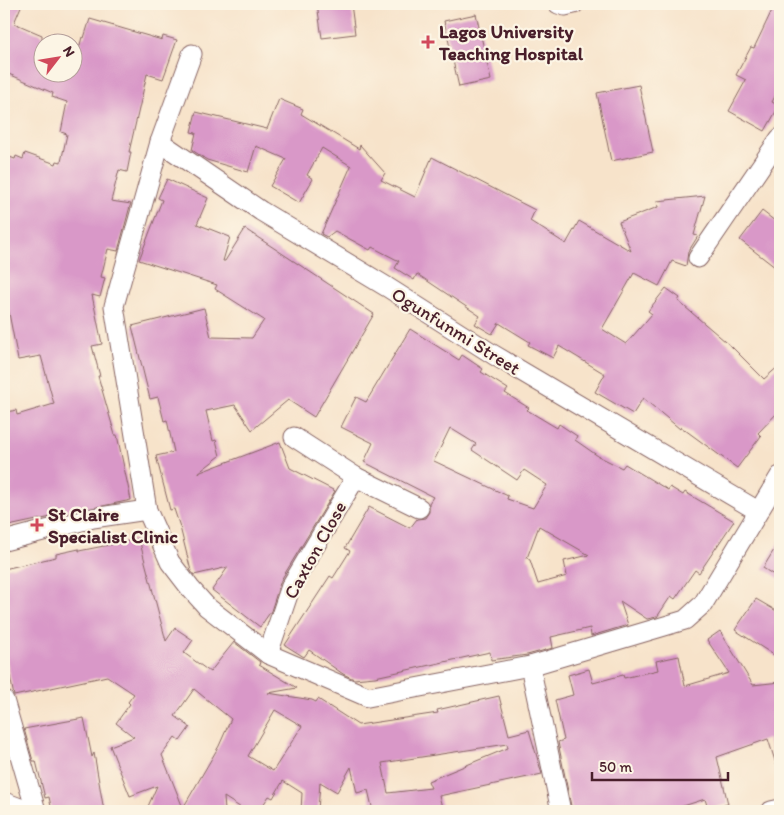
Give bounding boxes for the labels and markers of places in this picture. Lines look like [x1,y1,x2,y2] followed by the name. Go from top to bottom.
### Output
[438,20,584,65] place label: Lagos University Teaching Hospital
[421,35,435,49] marker: Lagos University Teaching Hospital
[48,503,178,548] place label: St Claire Specialist Clinic
[30,518,44,532] marker: St Claire Specialist Clinic

